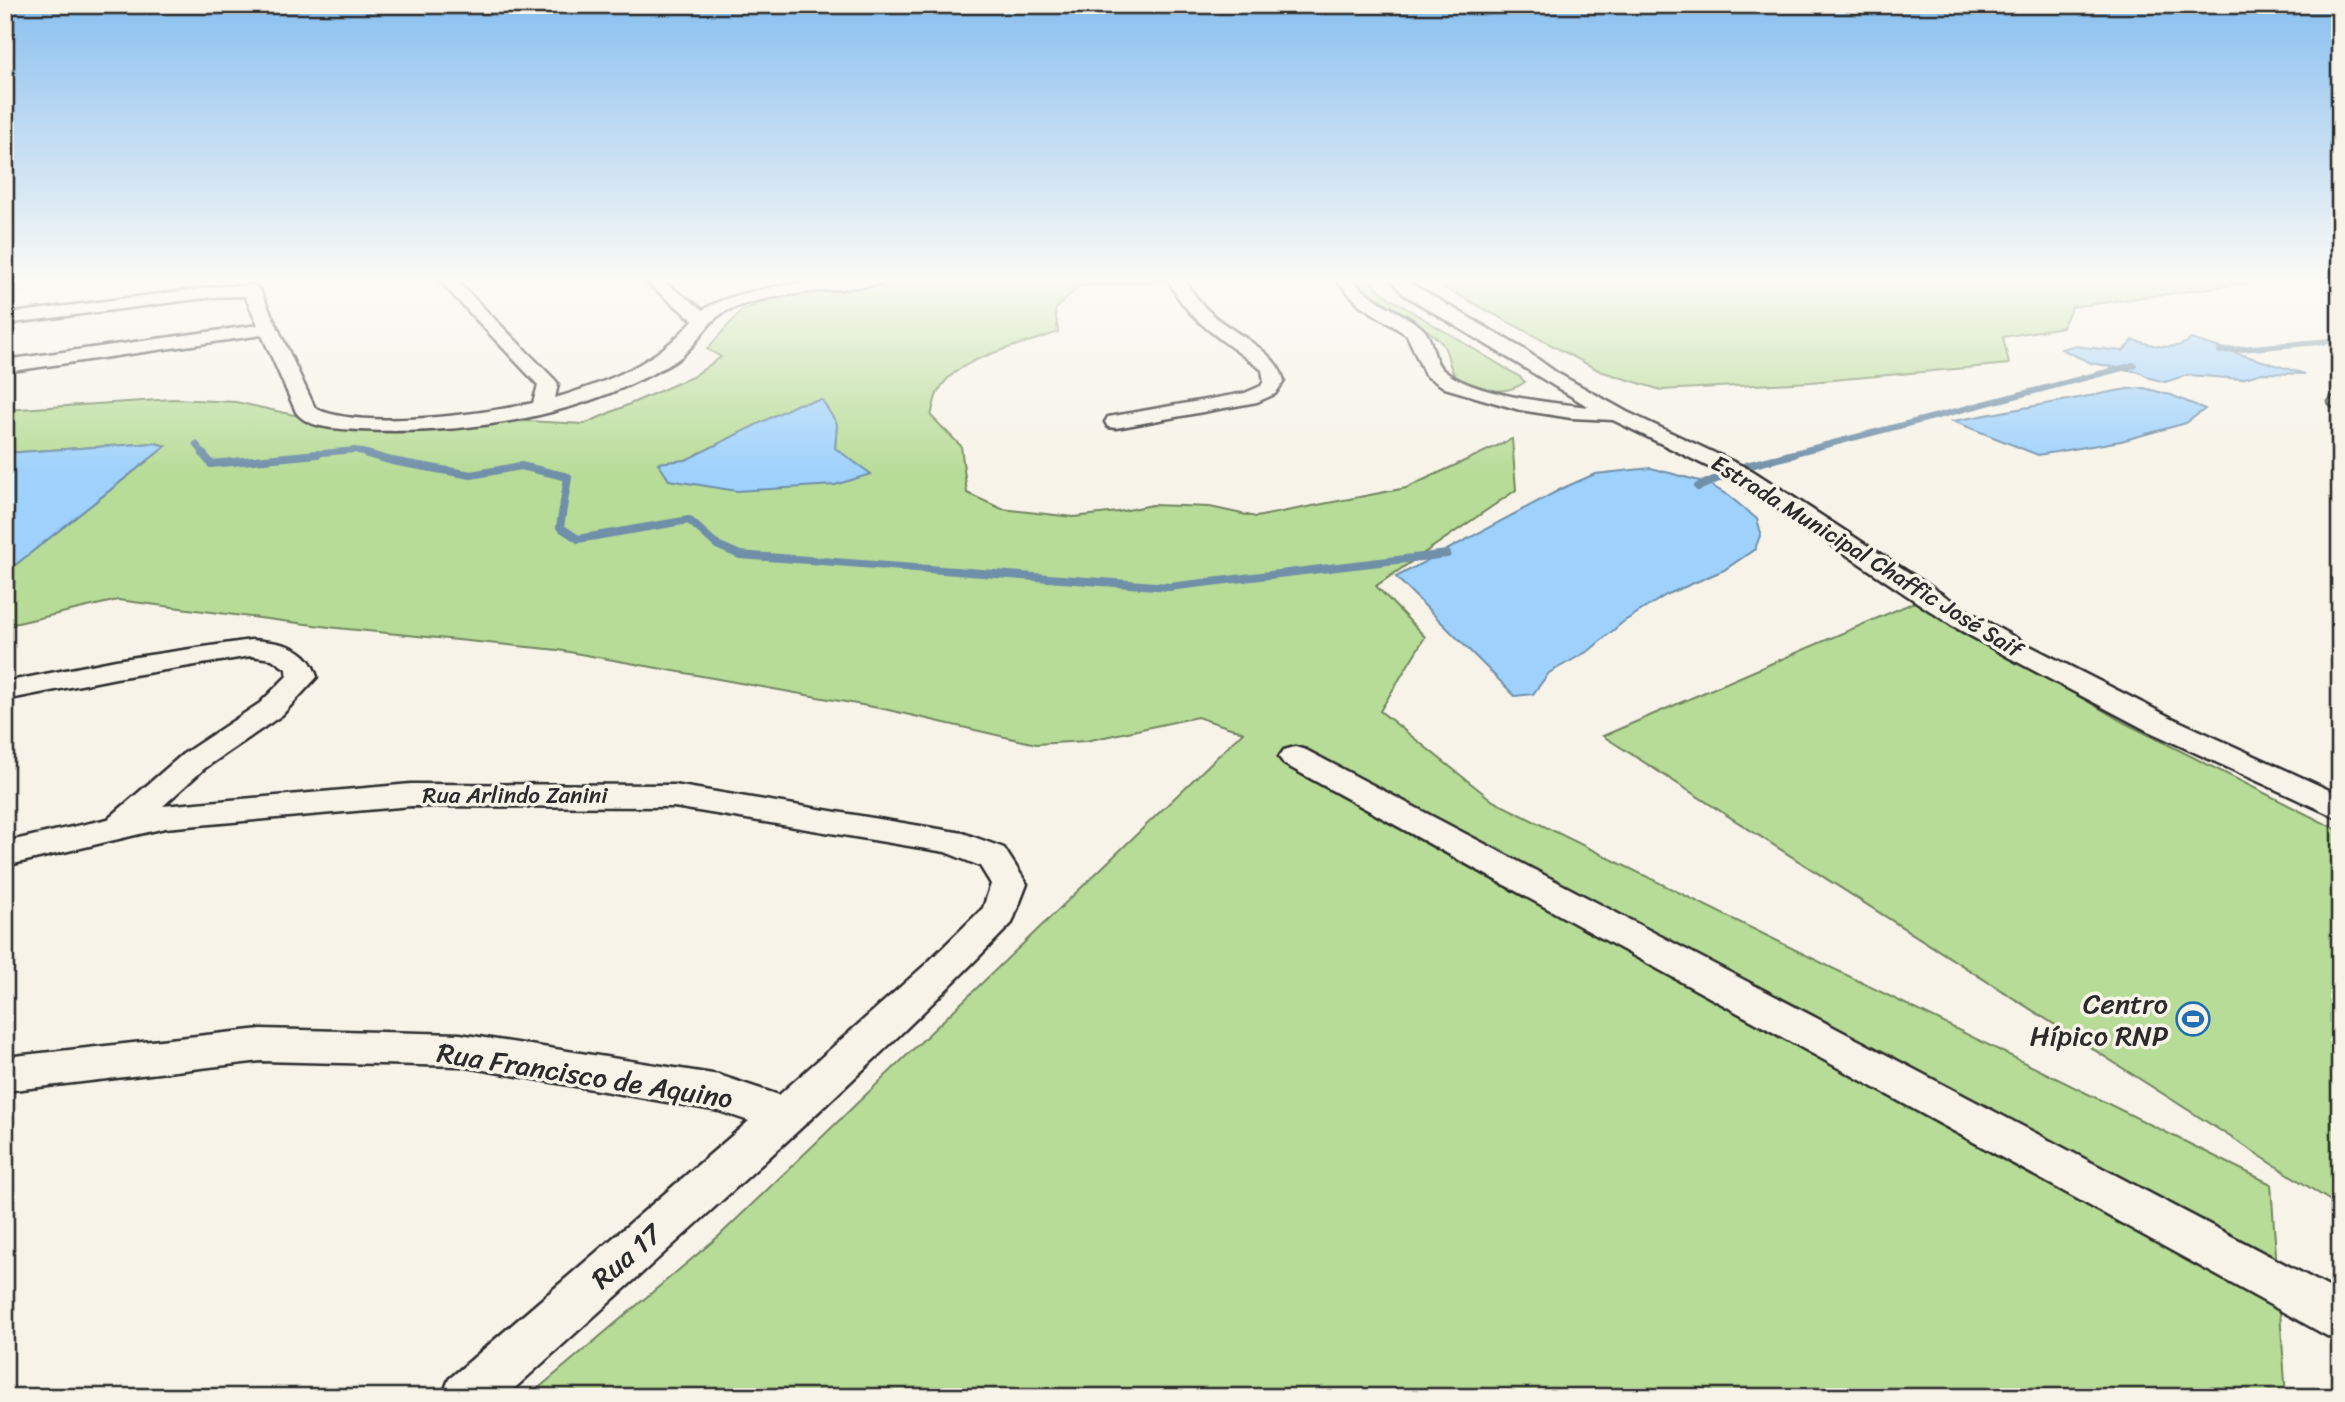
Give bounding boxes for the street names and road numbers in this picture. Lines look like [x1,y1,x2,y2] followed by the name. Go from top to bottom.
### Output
[1703,443,2032,671] street label: Estrada Municipal Chaffic José Saif
[422,775,608,816] street label: Rua Arlindo Zanini
[434,1028,736,1123] street label: Rua Francisco de Aquino
[580,1210,675,1302] street label: Rua 17

